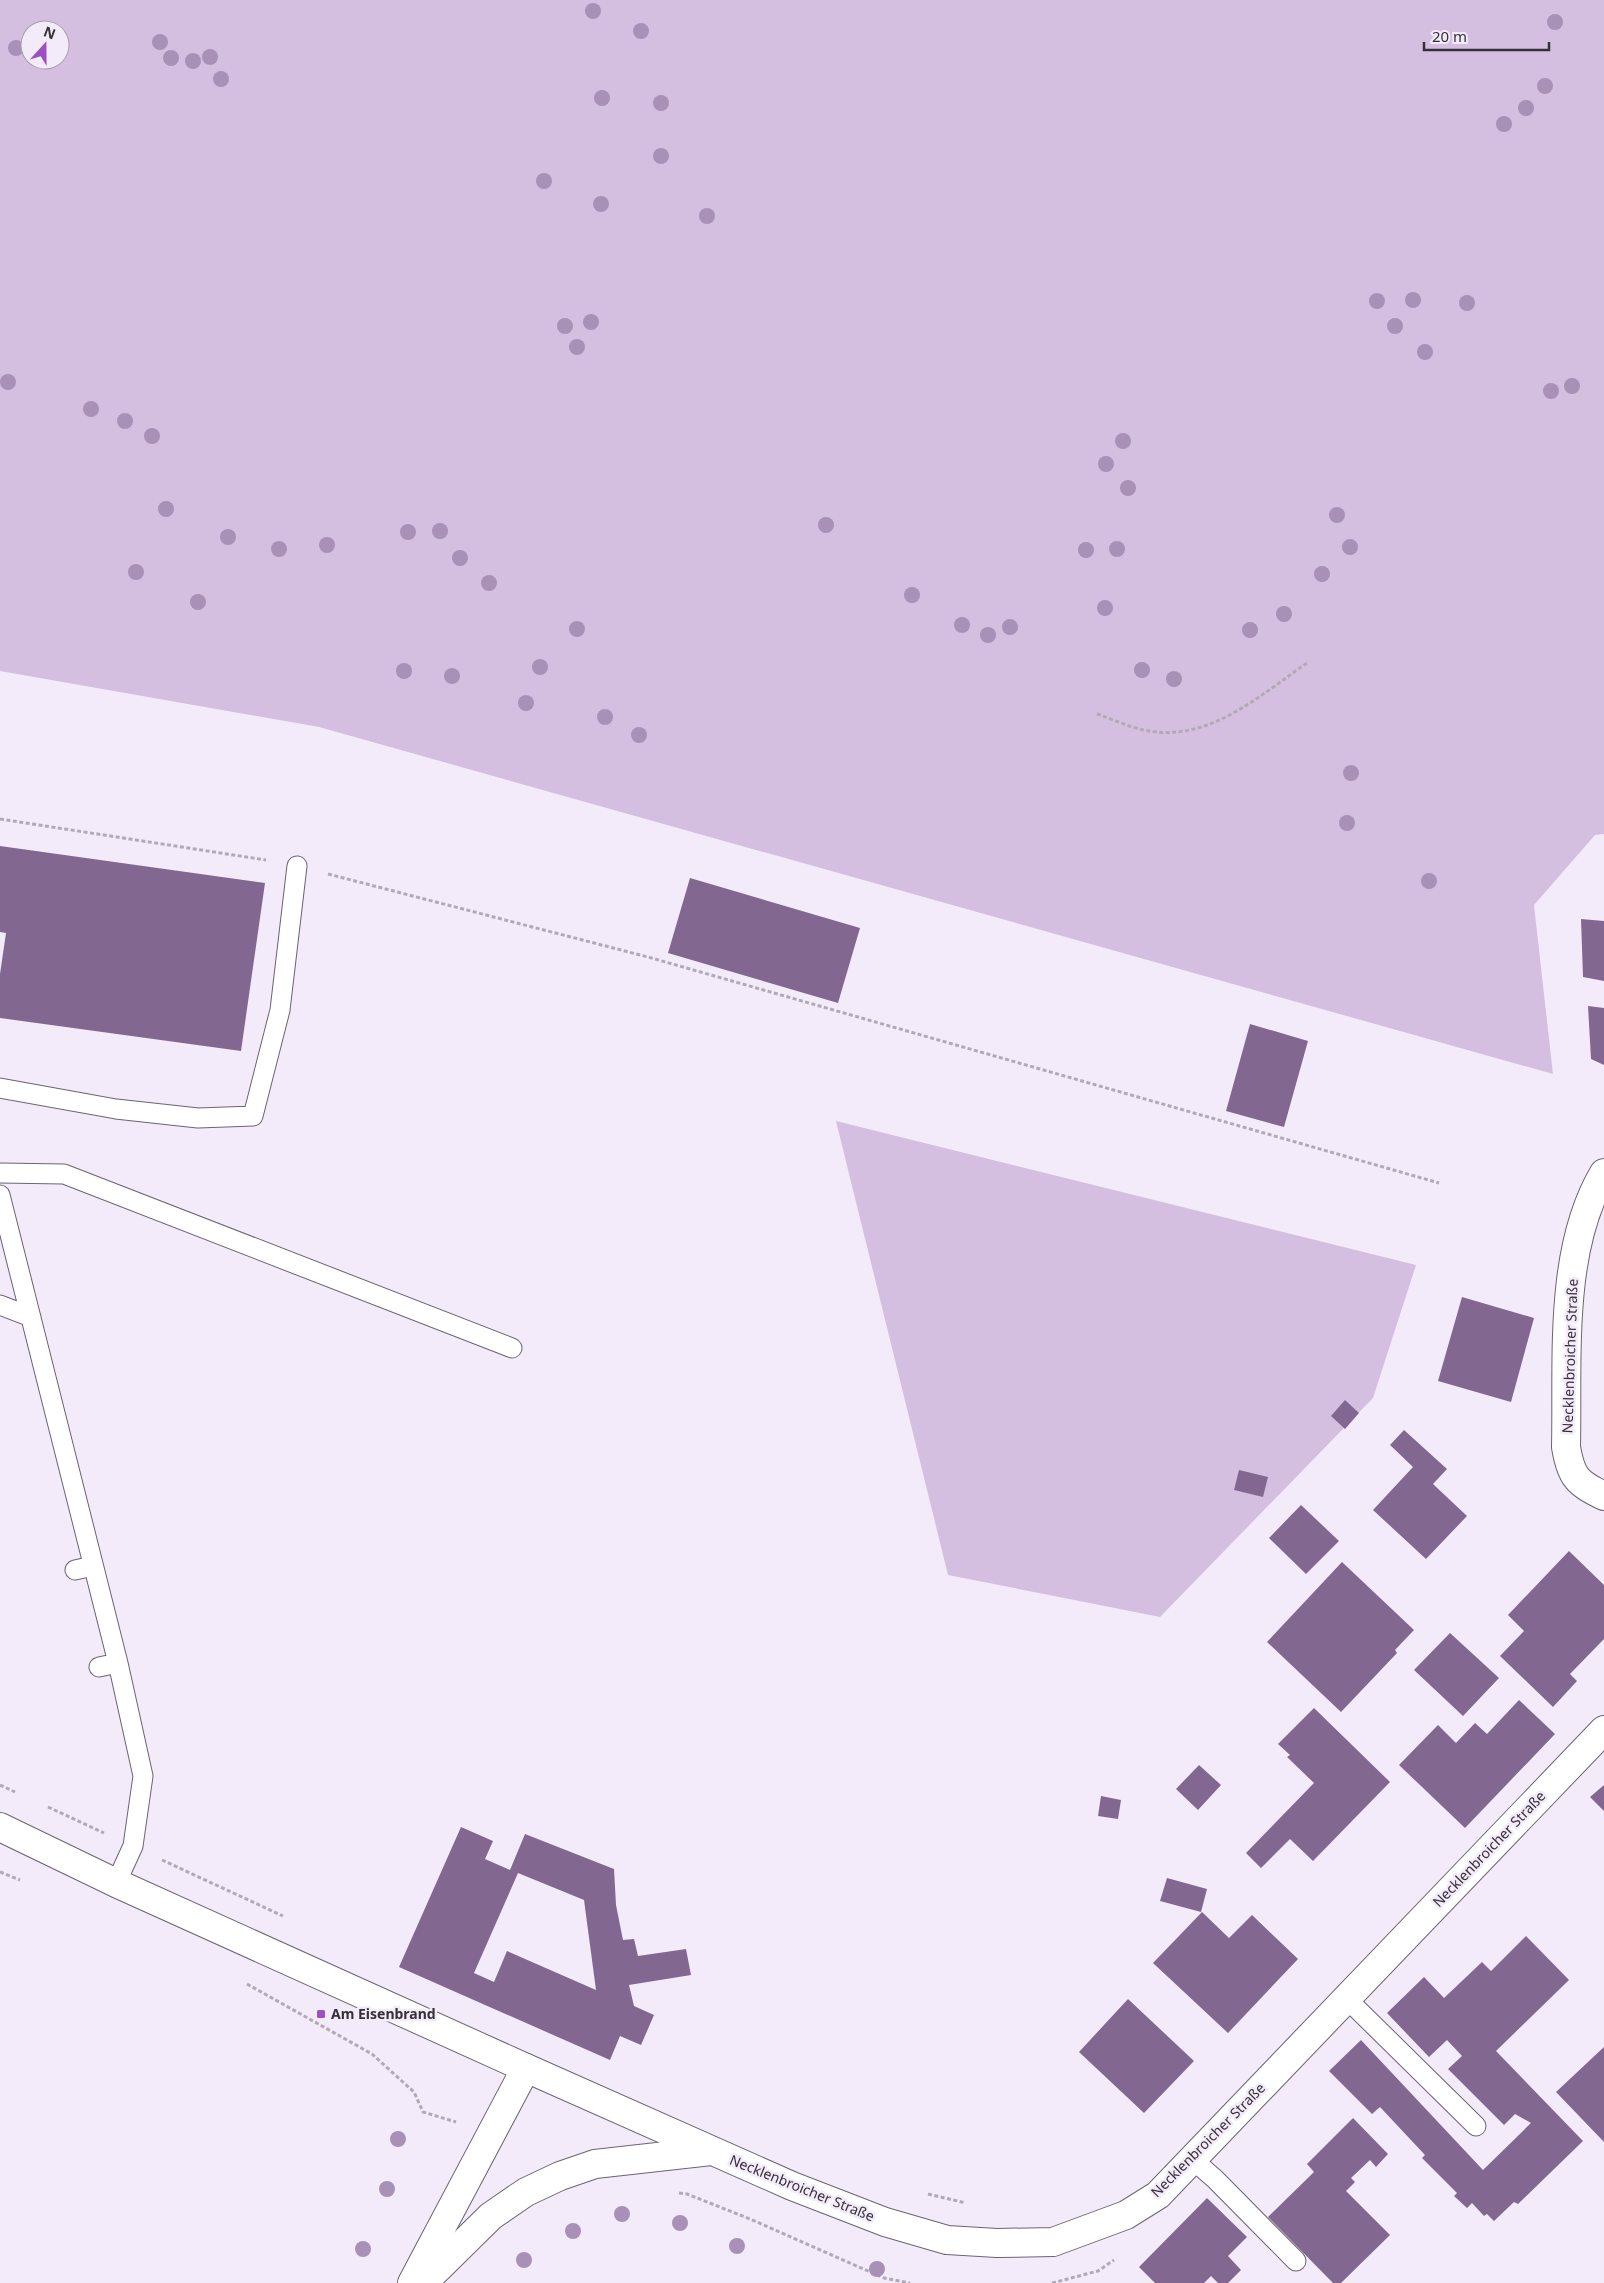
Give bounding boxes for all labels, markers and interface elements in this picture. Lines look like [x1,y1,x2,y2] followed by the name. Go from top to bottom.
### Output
[20,20,70,70] north arrow
[1424,20,1549,52] scale bar
[41,21,59,43] text: N
[1432,26,1467,46] text: 20 m
[1557,1278,1582,1434] street label: Necklenbroicher Straße
[1428,1786,1549,1911] street label: Necklenbroicher Straße
[331,2004,436,2023] place label: Am Eisenbrand
[315,2008,327,2020] marker: Am Eisenbrand
[1146,2078,1269,2201] street label: Necklenbroicher Straße
[727,2150,878,2225] street label: Necklenbroicher Straße

